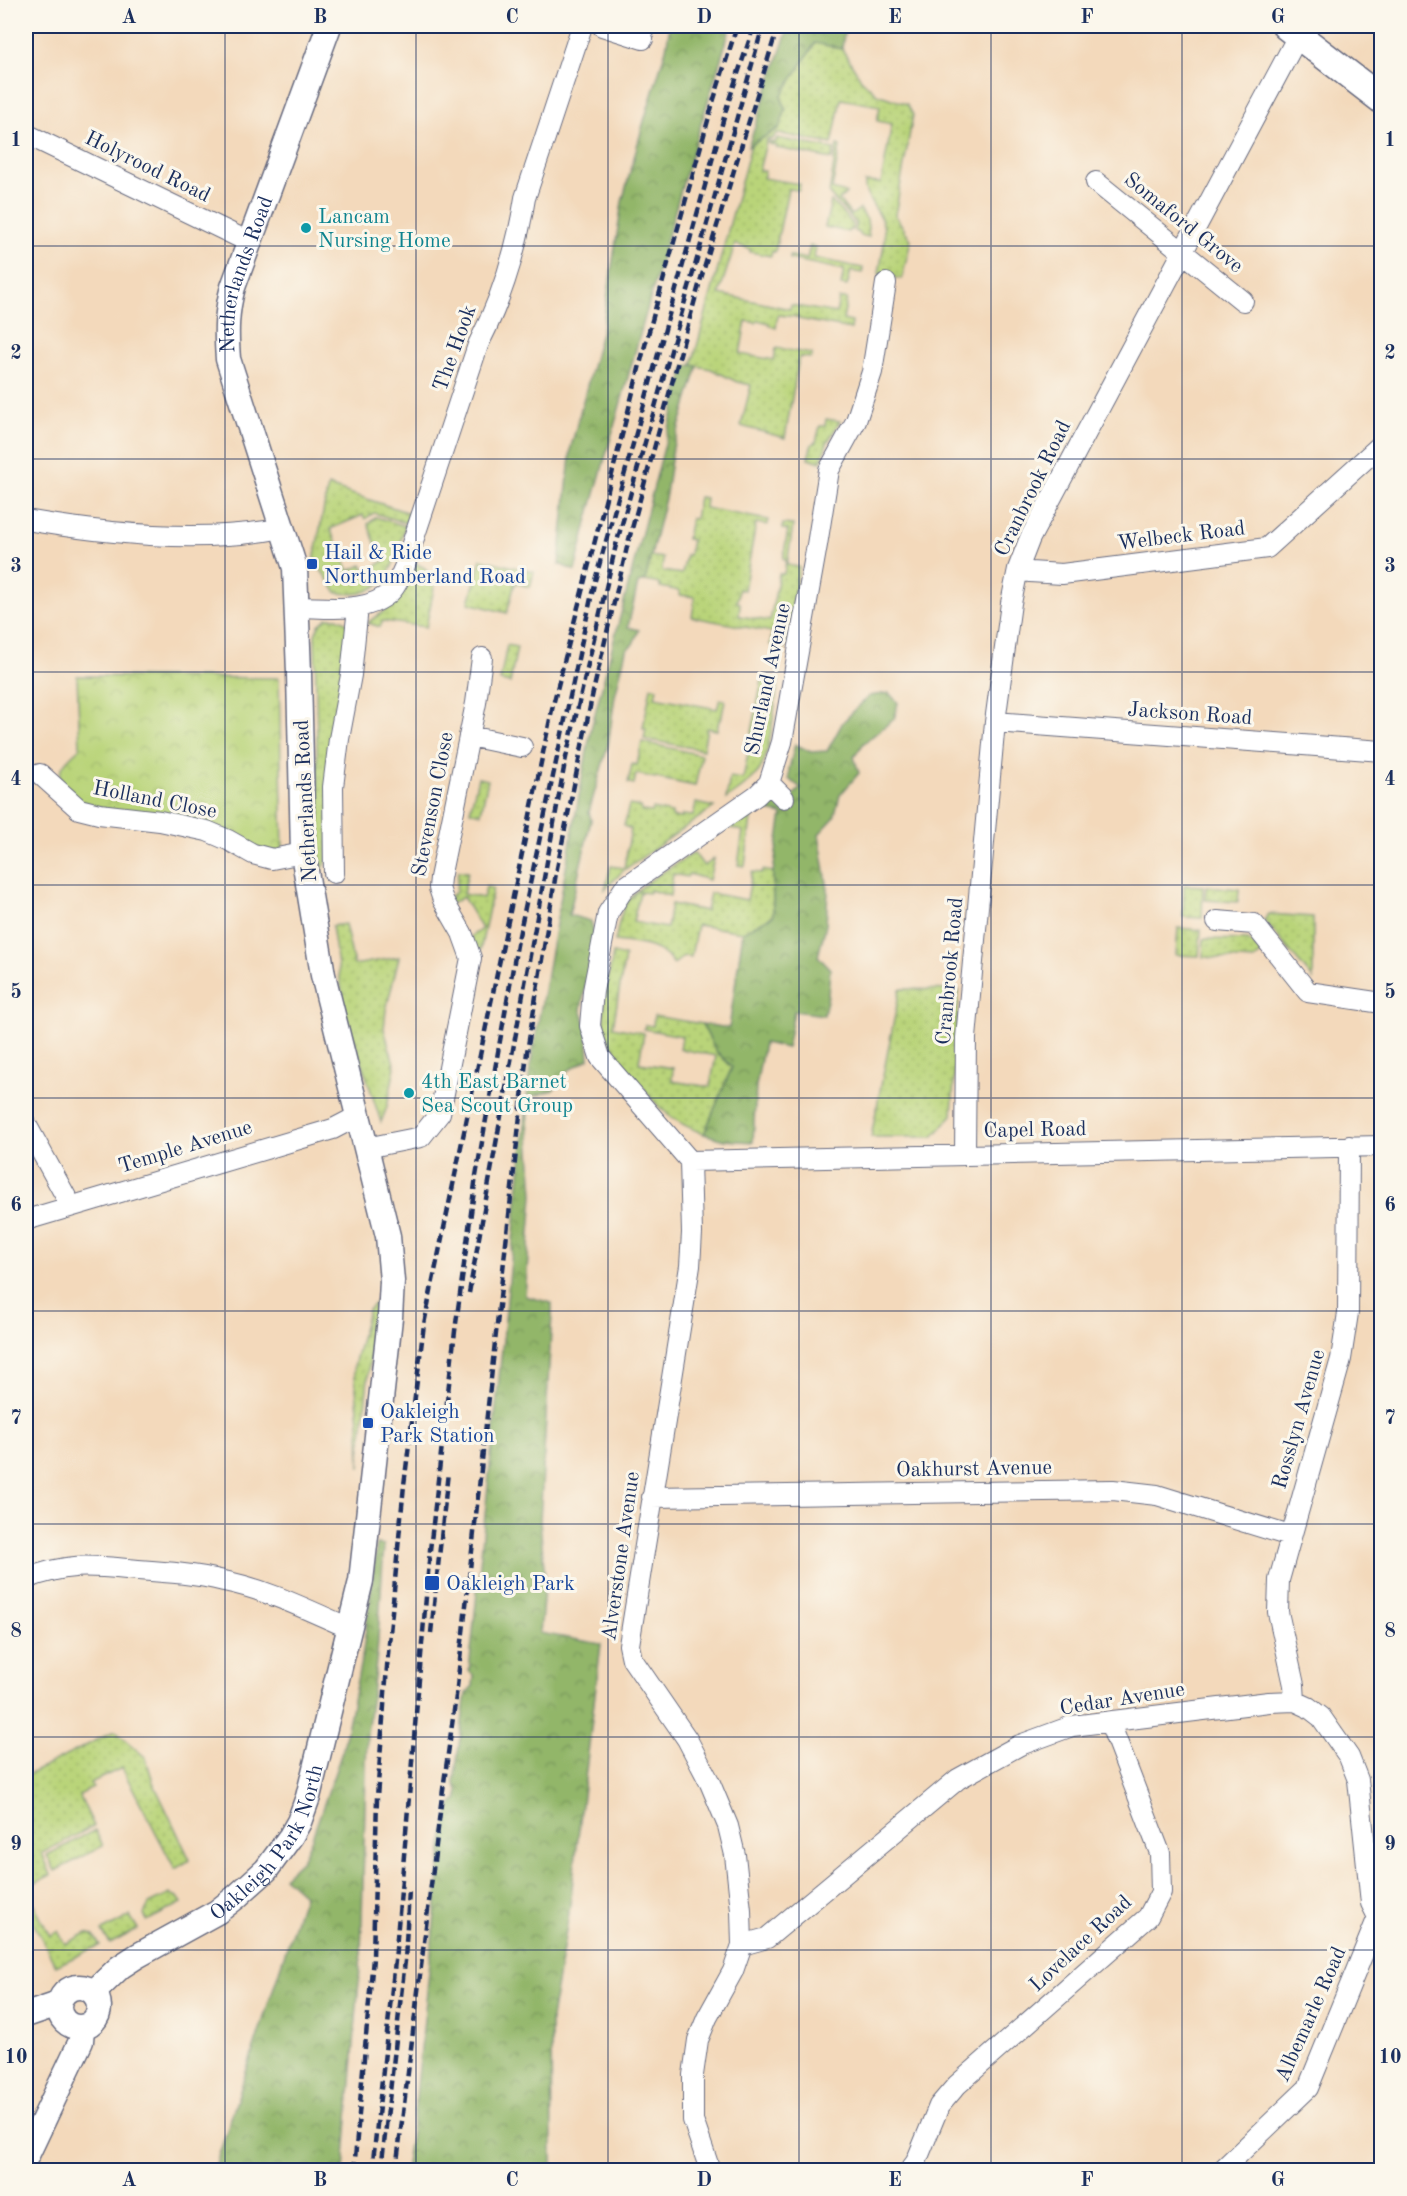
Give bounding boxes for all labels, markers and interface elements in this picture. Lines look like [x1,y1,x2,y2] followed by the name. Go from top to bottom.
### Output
[121,8,137,28] text: A
[313,8,327,28] text: B
[505,8,519,28] text: C
[696,8,712,28] text: D
[888,8,902,28] text: E
[1080,8,1094,28] text: F
[1271,8,1285,28] text: G
[81,128,213,207] street label: Holyrood Road
[10,131,22,151] text: 1
[1384,131,1396,151] text: 1
[1120,169,1247,277] street label: Somaford Grove
[218,193,278,353] street label: Netherlands Road
[318,207,451,252] place label: Lancam Nursing Home
[299,221,313,235] marker: Lancam Nursing Home
[430,302,481,395] street label: The Hook
[10,344,22,364] text: 2
[1384,344,1396,364] text: 2
[991,417,1075,560] street label: Cranbrook Road
[1116,518,1246,555] street label: Welbeck Road
[324,543,526,588] place label: Hail & Ride Northumberland Road
[10,557,22,577] text: 3
[305,557,319,571] marker: Hail & Ride Northumberland Road
[1384,557,1396,577] text: 3
[742,601,795,757] street label: Shurland Avenue
[1127,700,1253,729] street label: Jackson Road
[292,719,321,883] street label: Netherlands Road
[409,730,458,878] street label: Stevenson Close
[10,770,22,790] text: 4
[1384,770,1396,790] text: 4
[91,778,218,823] street label: Holland Close
[934,896,967,1046] street label: Cranbrook Road
[10,982,22,1003] text: 5
[1384,982,1396,1003] text: 5
[421,1072,573,1117] place label: 4th East Barnet Sea Scout Group
[402,1086,416,1100] marker: 4th East Barnet Sea Scout Group
[116,1117,255,1178] street label: Temple Avenue
[983,1119,1087,1142] street label: Capel Road
[10,1196,22,1216] text: 6
[1384,1196,1396,1216] text: 6
[1269,1347,1329,1492] street label: Rosslyn Avenue
[380,1402,495,1447] place label: Oakleigh Park Station
[10,1409,22,1429] text: 7
[1384,1409,1396,1429] text: 7
[361,1416,375,1430] marker: Oakleigh Park Station
[896,1458,1052,1481] street label: Oakhurst Avenue
[599,1470,644,1642] street label: Alverstone Avenue
[423,1574,441,1592] marker: Oakleigh Park
[446,1574,575,1595] place label: Oakleigh Park
[10,1622,22,1642] text: 8
[1384,1622,1396,1642] text: 8
[1058,1679,1186,1720] street label: Cedar Avenue
[207,1762,328,1925] street label: Oakleigh Park North
[10,1835,22,1855] text: 9
[1384,1835,1396,1855] text: 9
[1026,1892,1136,1996] street label: Lovelace Road
[1272,1944,1351,2085] street label: Albemarle Road
[4,2048,28,2068] text: 10
[1378,2048,1402,2068] text: 10
[121,2171,137,2191] text: A
[313,2171,327,2191] text: B
[505,2171,519,2191] text: C
[696,2171,712,2191] text: D
[888,2171,902,2191] text: E
[1080,2171,1094,2191] text: F
[1271,2171,1285,2191] text: G

